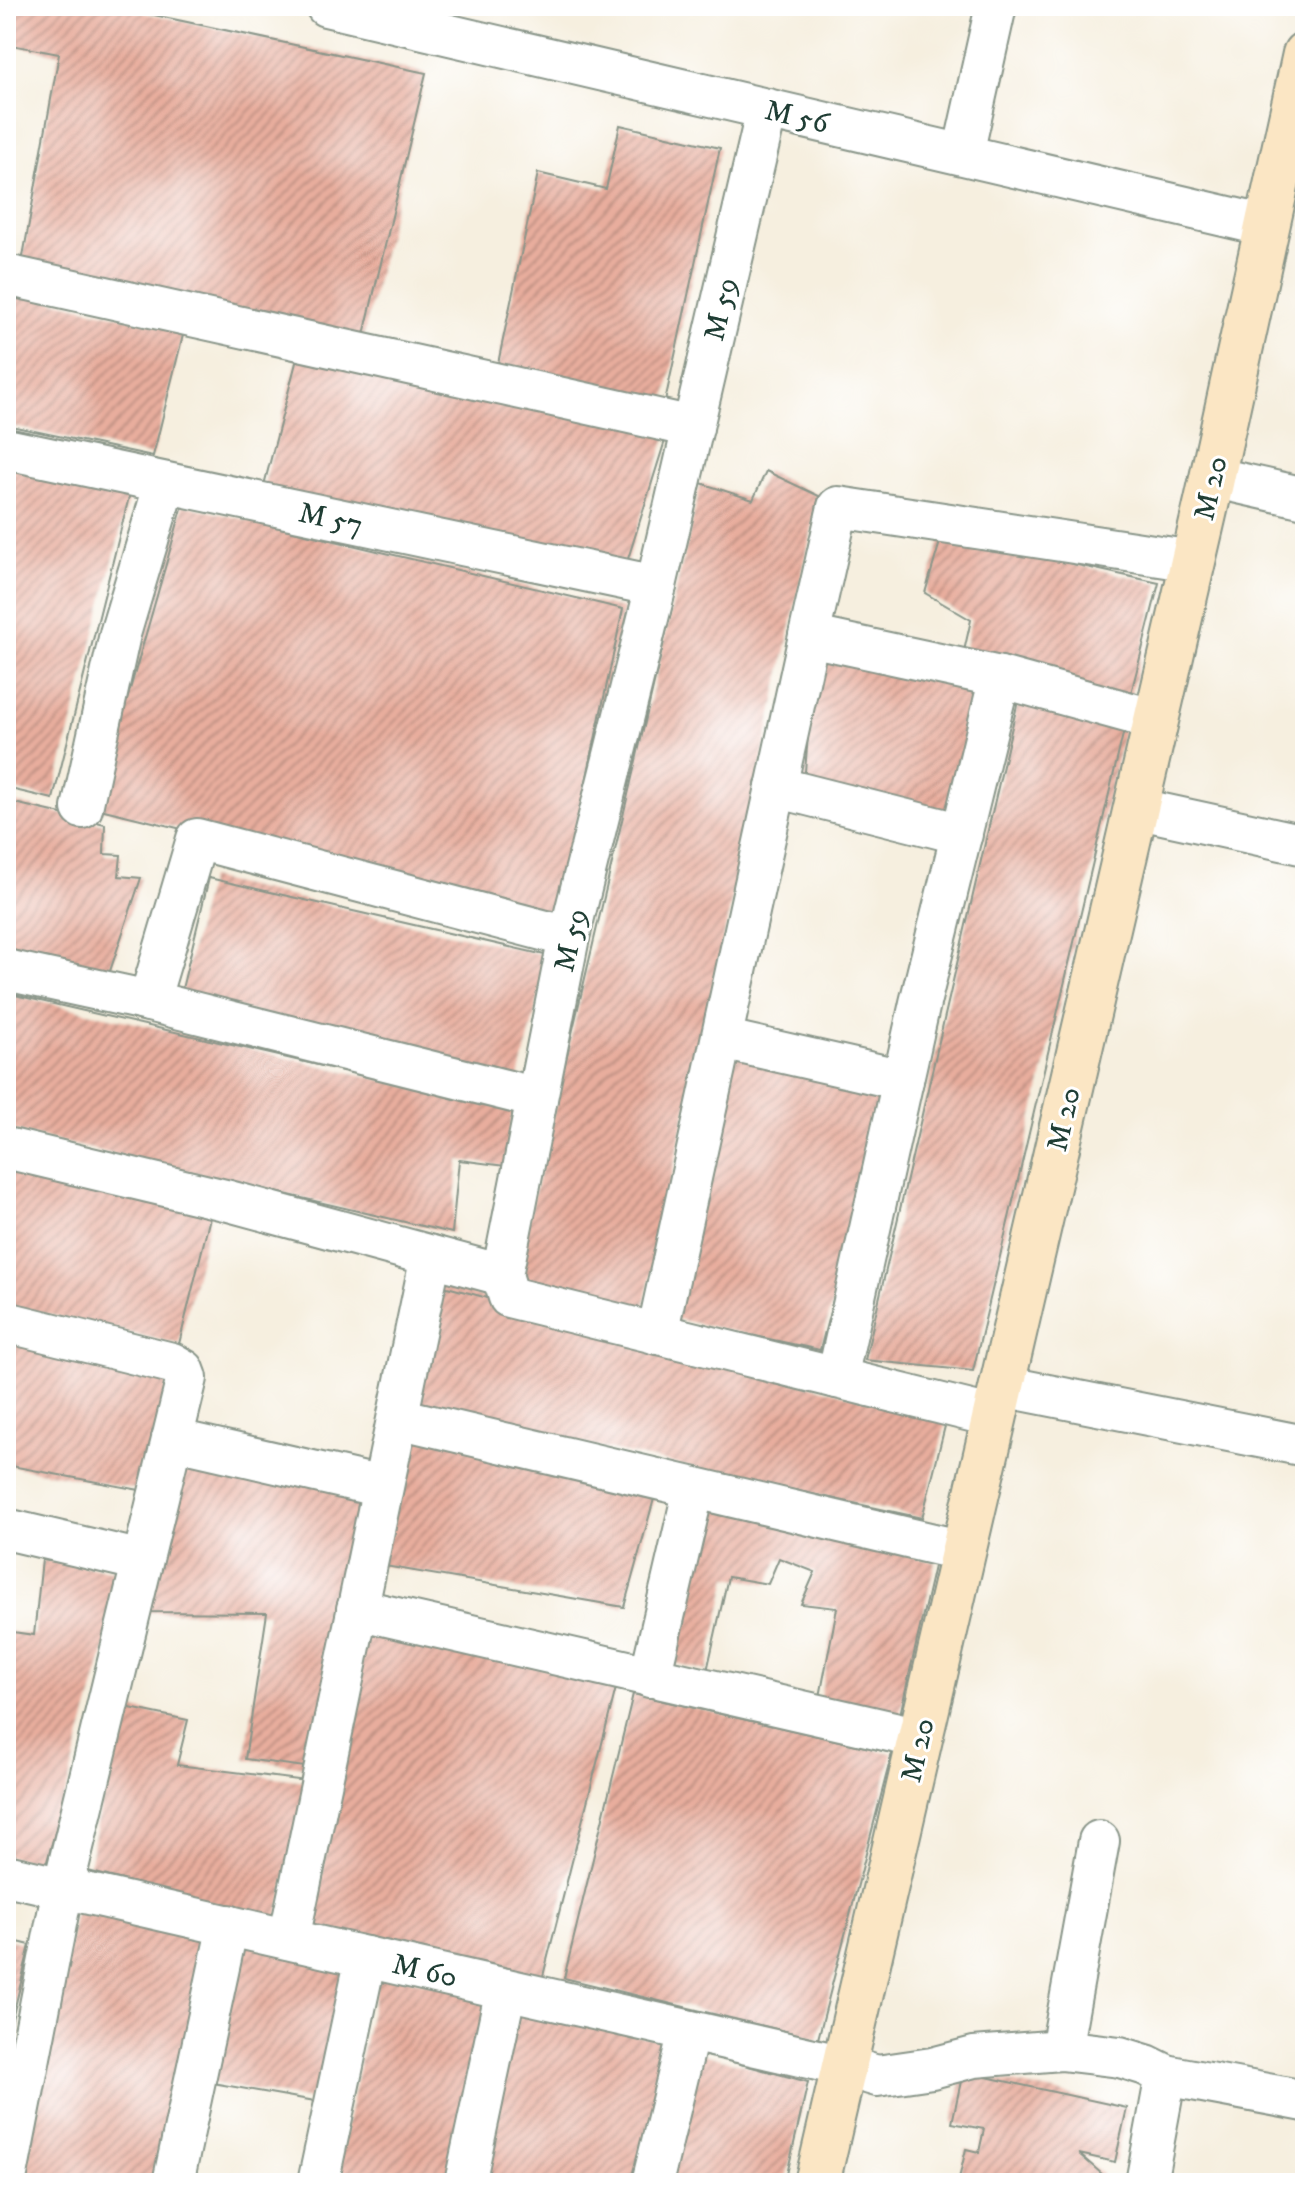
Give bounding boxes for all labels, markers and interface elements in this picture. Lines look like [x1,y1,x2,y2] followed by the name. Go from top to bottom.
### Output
[761,92,834,143] street label: M 56
[696,274,747,345] street label: M 59
[1186,453,1237,524] street label: M 20
[295,495,366,544] street label: M 57
[546,905,597,976] street label: M 59
[1039,1084,1090,1155] street label: M 20
[893,1715,944,1786] street label: M 20
[389,1946,461,1997] street label: M 60

